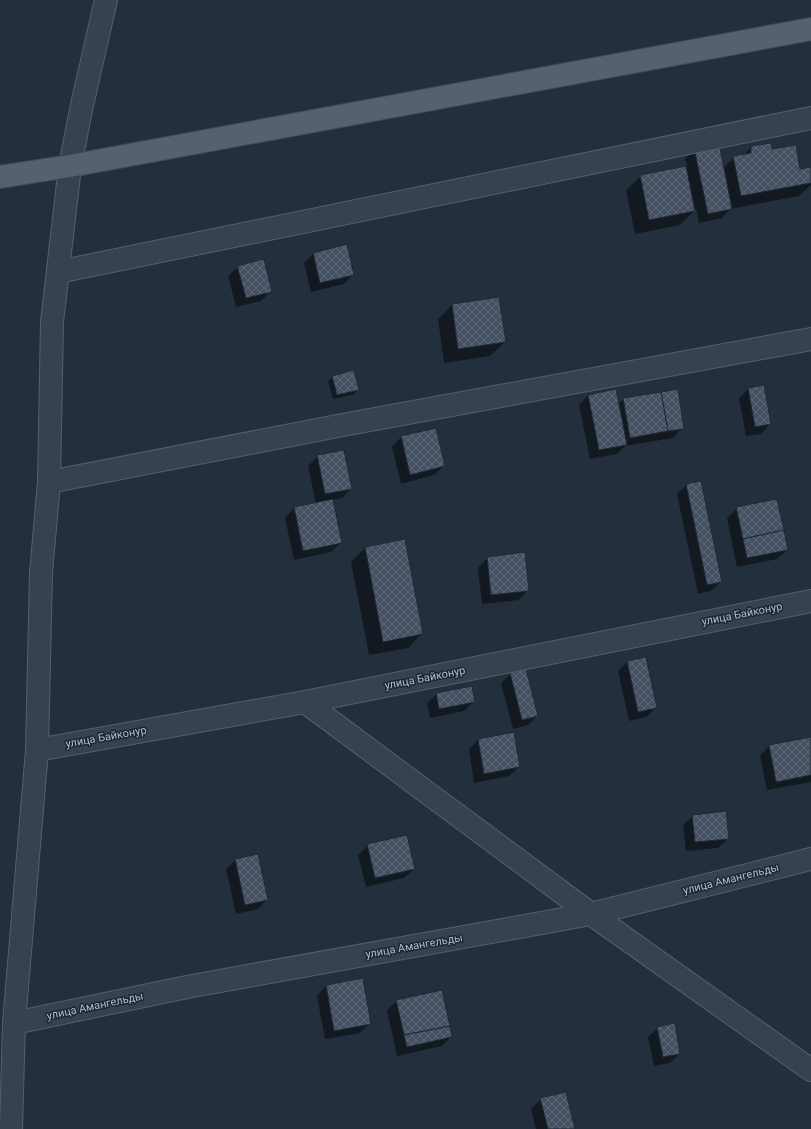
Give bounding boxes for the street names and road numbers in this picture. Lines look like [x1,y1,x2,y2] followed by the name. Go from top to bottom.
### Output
[700,600,784,628] street label: улица Байконур
[383,664,467,692] street label: улица Байконур
[64,723,148,751] street label: улица Байконур
[682,861,780,897] street label: улица Амангельды
[364,931,464,961] street label: улица Амангельды
[45,989,145,1023] street label: улица Амангельды

